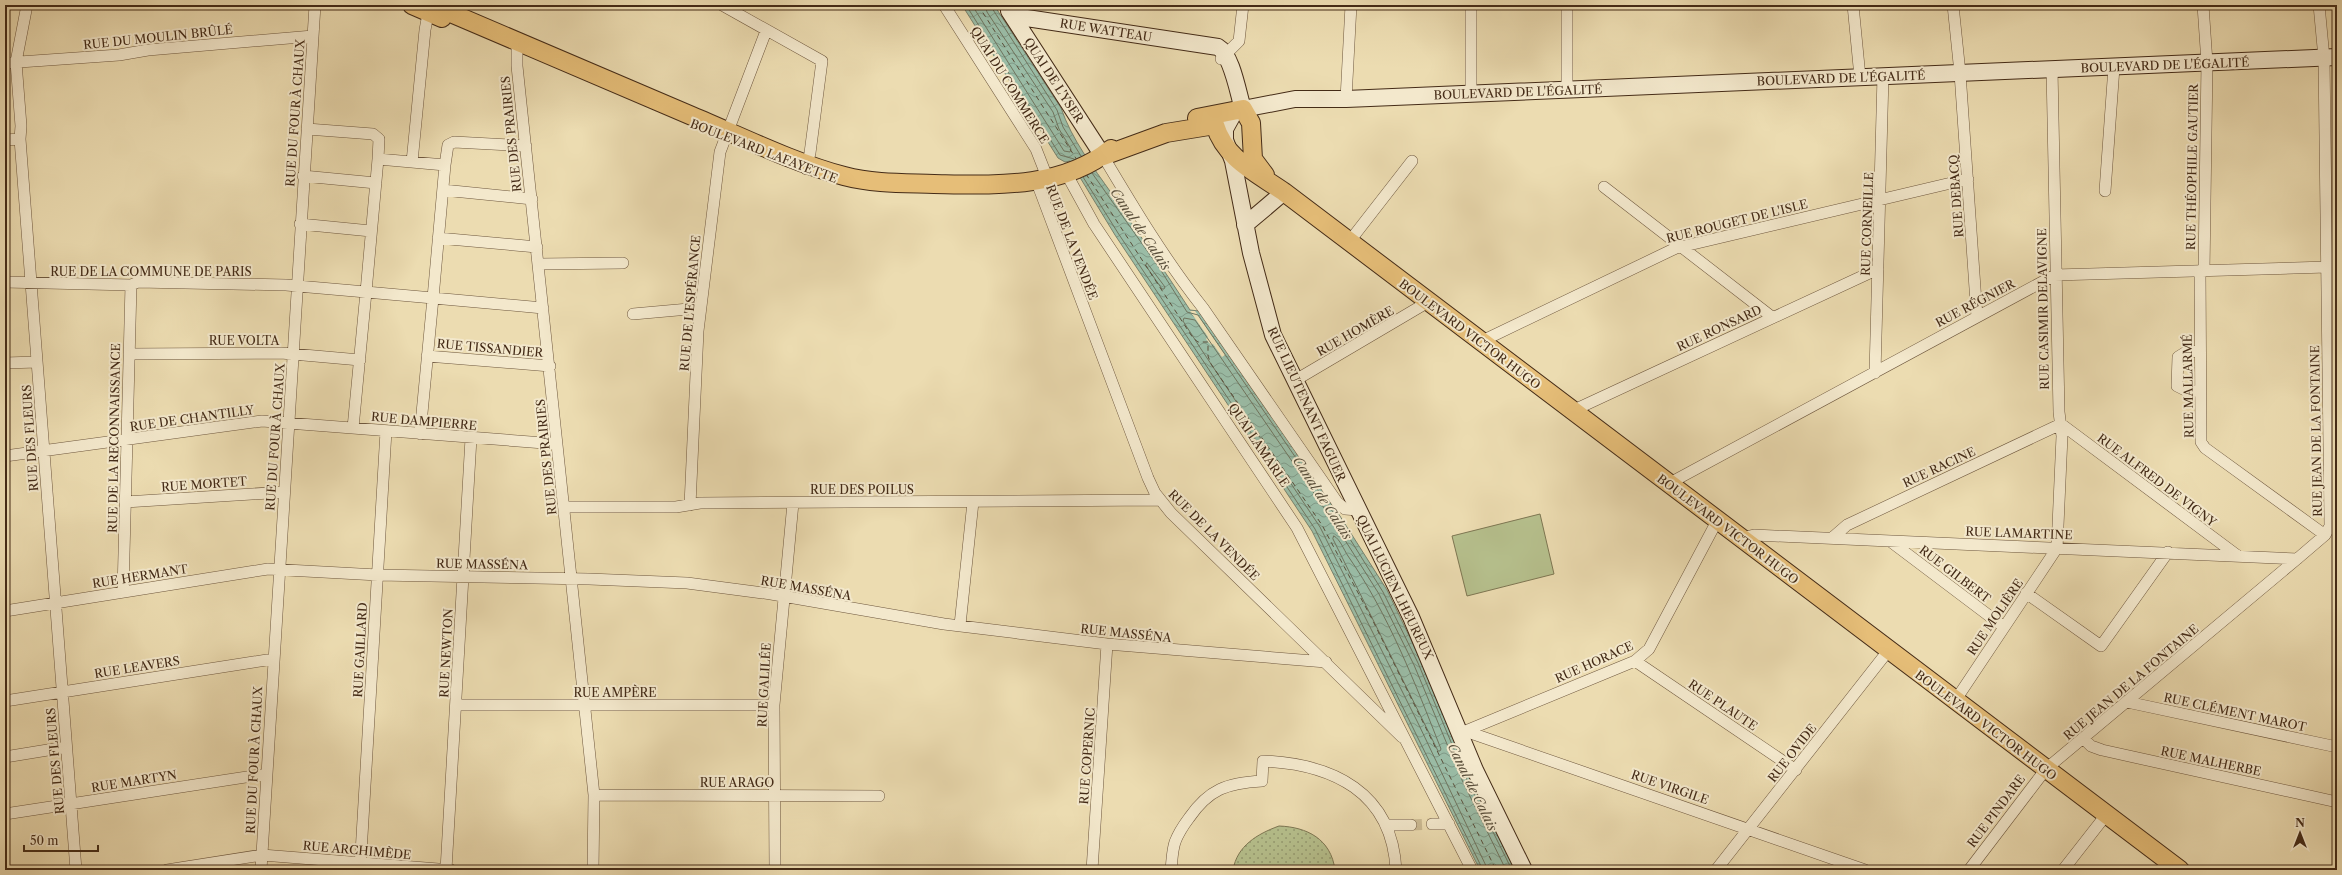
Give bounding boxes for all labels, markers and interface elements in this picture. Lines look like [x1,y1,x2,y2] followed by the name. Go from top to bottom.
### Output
[1059,15,1153,45] street label: RUE WATTEAU
[82,21,234,52] street label: RUE DU MOULIN BRÛLÉ
[968,24,1052,146] street label: QUAI DU COMMERCE
[1021,35,1088,126] street label: QUAI DE L'YSER
[281,38,308,187] street label: RUE DU FOUR À CHAUX
[2080,54,2250,75] street label: BOULEVARD DE L'ÉGALITÉ
[1756,67,1926,88] street label: BOULEVARD DE L'ÉGALITÉ
[497,75,525,193] street label: RUE DES PRAIRIES
[1433,81,1603,102] street label: BOULEVARD DE L'ÉGALITÉ
[2182,83,2201,250] street label: RUE THÉOPHILE GAUTIER
[688,116,840,186] street label: BOULEVARD LAFAYETTE
[1946,154,1966,238] street label: RUE DEBACQ
[1858,172,1876,276] street label: RUE CORNEILLE
[1043,182,1102,302] street label: RUE DE LA VENDÉE
[1107,185,1175,274] water label: Canal de Calais
[1665,196,1809,246] street label: RUE ROUGET DE L'ISLE
[2034,228,2052,390] street label: RUE CASIMIR DELAVIGNE
[676,234,703,372] street label: RUE DE L'ESPÉRANCE
[50,264,252,279] street label: RUE DE LA COMMUNE DE PARIS
[1932,274,2018,330] street label: RUE RÉGNIER
[1396,276,1544,392] street label: BOULEVARD VICTOR HUGO
[1313,302,1396,359] street label: RUE HOMÈRE
[1674,302,1764,354] street label: RUE RONSARD
[1265,324,1350,485] street label: RUE LIEUTENANT FAGUER
[209,333,280,348] street label: RUE VOLTA
[2179,334,2196,438] street label: RUE MALLARMÉ
[436,336,545,360] street label: RUE TISSANDIER
[105,343,123,533] street label: RUE DE LA RECONNAISSANCE
[2307,345,2325,517] street label: RUE JEAN DE LA FONTAINE
[261,362,288,511] street label: RUE DU FOUR À CHAUX
[19,384,41,492] street label: RUE DES FLEURS
[532,398,560,516] street label: RUE DES PRAIRIES
[1225,400,1293,490] street label: QUAI LAMARLE
[129,402,256,434] street label: RUE DE CHANTILLY
[370,409,478,433] street label: RUE DAMPIERRE
[2095,430,2220,530] street label: RUE ALFRED DE VIGNY
[1900,444,1978,490] street label: RUE RACINE
[1290,453,1356,543] water label: Canal de Calais
[1654,471,1802,587] street label: BOULEVARD VICTOR HUGO
[161,474,247,494] street label: RUE MORTET
[810,482,914,497] street label: RUE DES POILUS
[1165,486,1263,584] street label: RUE DE LA VENDÉE
[1353,512,1437,662] street label: QUAI LUCIEN LHEUREUX
[1965,524,2073,542] street label: RUE LAMARTINE
[1916,542,1994,606] street label: RUE GILBERT
[436,555,529,572] street label: RUE MASSÉNA
[91,561,189,591] street label: RUE HERMANT
[760,572,854,604] street label: RUE MASSÉNA
[1963,575,2026,658] street label: RUE MOLIÈRE
[350,602,370,698] street label: RUE GAILLARD
[436,608,456,698] street label: RUE NEWTON
[1080,620,1174,645] street label: RUE MASSÉNA
[2060,621,2202,743] street label: RUE JEAN DE LA FONTAINE
[1552,638,1636,686] street label: RUE HORACE
[753,642,774,728] street label: RUE GALILÉE
[93,653,181,681] street label: RUE LEAVERS
[1912,667,2060,783] street label: BOULEVARD VICTOR HUGO
[1686,676,1760,734] street label: RUE PLAUTE
[573,684,657,700] street label: RUE AMPÈRE
[242,685,265,834] street label: RUE DU FOUR À CHAUX
[2162,689,2308,734] street label: RUE CLÉMENT MAROT
[43,707,67,815] street label: RUE DES FLEURS
[1076,707,1098,805] street label: RUE COPERNIC
[1765,721,1819,785] street label: RUE OVIDE
[1445,740,1501,834] water label: Canal de Calais
[2159,743,2263,779] street label: RUE MALHERBE
[90,767,178,795] street label: RUE MARTYN
[1629,767,1711,807] street label: RUE VIRGILE
[1964,772,2028,850] street label: RUE PINDARE
[700,775,774,790] street label: RUE ARAGO
[2280,813,2320,853] north arrow
[2295,816,2305,830] text: N
[24,827,98,853] scale bar
[30,833,59,848] text: 50 m
[302,837,412,862] street label: RUE ARCHIMÈDE

